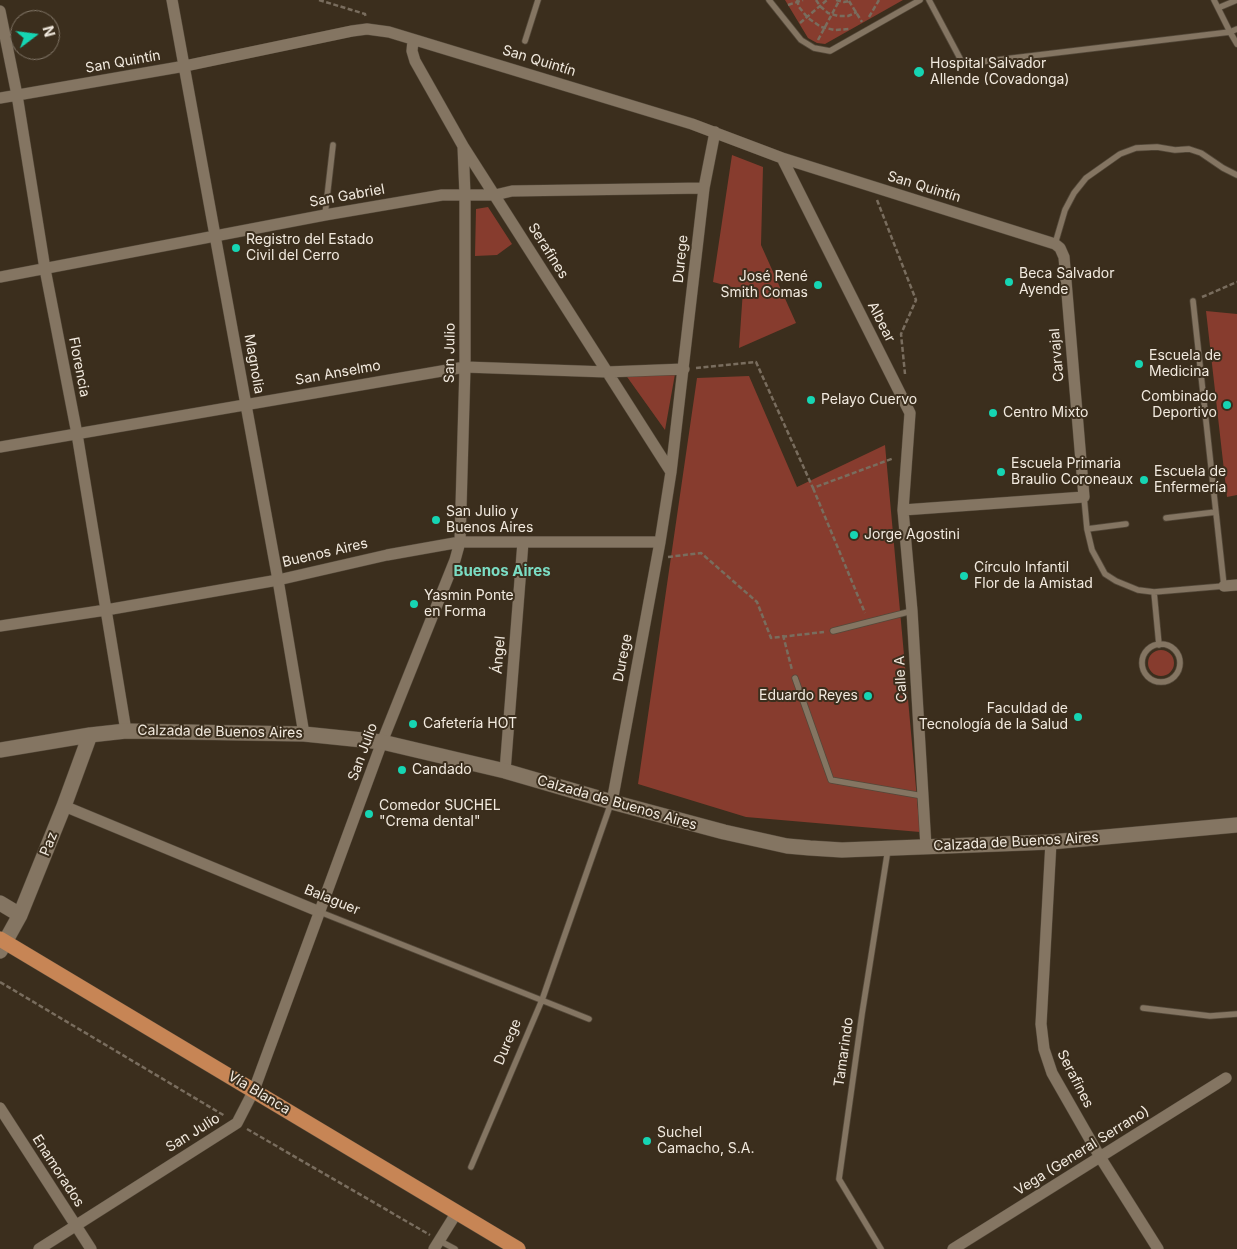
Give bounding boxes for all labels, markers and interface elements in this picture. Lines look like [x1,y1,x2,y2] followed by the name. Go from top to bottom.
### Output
[10,10,60,60] north arrow
[39,24,59,39] text: N
[500,42,578,80] street label: San Quintín
[84,47,162,77] street label: San Quintín
[930,56,1069,88] place label: Hospital Salvador Allende (Covadonga)
[912,65,926,79] marker: Hospital Salvador Allende (Covadonga)
[885,168,963,206] street label: San Quintín
[308,181,386,211] street label: San Gabriel
[524,220,572,282] street label: Serafines
[246,232,374,264] place label: Registro del Estado Civil del Cerro
[670,234,692,284] street label: Durege
[230,242,242,254] marker: Registro del Estado Civil del Cerro
[1019,266,1114,298] place label: Beca Salvador Ayende
[720,269,808,302] place label: José René Smith Comas
[1003,276,1015,288] marker: Beca Salvador Ayende
[812,279,824,291] marker: José René Smith Comas
[864,299,898,345] street label: Albear
[441,323,459,383] street label: San Julio
[1046,327,1068,383] street label: Carvajal
[240,333,268,395] street label: Magnolia
[65,336,93,398] street label: Florencia
[1149,348,1221,381] place label: Escuela de Medicina
[294,357,382,389] street label: San Anselmo
[1133,358,1145,370] marker: Escuela de Medicina
[1141,389,1217,422] place label: Combinado Deportivo
[821,392,917,408] place label: Pelayo Cuervo
[805,394,817,406] marker: Pelayo Cuervo
[1221,399,1233,411] marker: Combinado Deportivo
[1003,405,1088,421] place label: Centro Mixto
[987,407,999,419] marker: Centro Mixto
[1011,456,1133,488] place label: Escuela Primaria Braulio Coroneaux
[1154,464,1226,497] place label: Escuela de Enfermería
[995,466,1007,478] marker: Escuela Primaria Braulio Coroneaux
[1138,474,1150,486] marker: Escuela de Enfermería
[446,504,533,536] place label: San Julio y Buenos Aires
[430,514,442,526] marker: San Julio y Buenos Aires
[864,527,960,543] place label: Jorge Agostini
[848,529,860,541] marker: Jorge Agostini
[281,535,369,571] street label: Buenos Aires
[974,560,1093,592] place label: Círculo Infantil Flor de la Amistad
[453,562,551,580] district label: Buenos Aires
[958,570,970,582] marker: Círculo Infantil Flor de la Amistad
[424,588,514,620] place label: Yasmin Ponte en Forma
[408,598,420,610] marker: Yasmin Ponte en Forma
[610,633,636,683] street label: Durege
[489,635,509,675] street label: Ángel
[891,655,911,703] street label: Calle A
[759,688,858,704] place label: Eduardo Reyes
[862,690,874,702] marker: Eduardo Reyes
[919,701,1068,734] place label: Faculdad de Tecnología de la Salud
[1072,711,1084,723] marker: Faculdad de Tecnología de la Salud
[423,716,517,732] place label: Cafetería HOT
[407,718,419,730] marker: Cafetería HOT
[345,721,381,783] street label: San Julio
[137,722,303,742] street label: Calzada de Buenos Aires
[412,762,472,778] place label: Candado
[396,764,408,776] marker: Candado
[535,772,699,834] street label: Calzada de Buenos Aires
[379,798,501,830] place label: Comedor SUCHEL "Crema dental"
[363,808,375,820] marker: Comedor SUCHEL "Crema dental"
[37,829,61,859] street label: Paz
[933,829,1099,855] street label: Calzada de Buenos Aires
[302,881,362,919] street label: Balaguer
[491,1016,525,1068] street label: Durege
[831,1016,857,1088] street label: Tamarindo
[1053,1047,1097,1111] street label: Serafines
[225,1068,293,1118] street label: Vía Blanca
[1012,1103,1152,1199] street label: Vega (General Serrano)
[163,1110,223,1156] street label: San Julio
[657,1125,755,1158] place label: Suchel Camacho, S.A.
[28,1132,88,1210] street label: Enamorados
[641,1135,653,1147] marker: Suchel Camacho, S.A.

